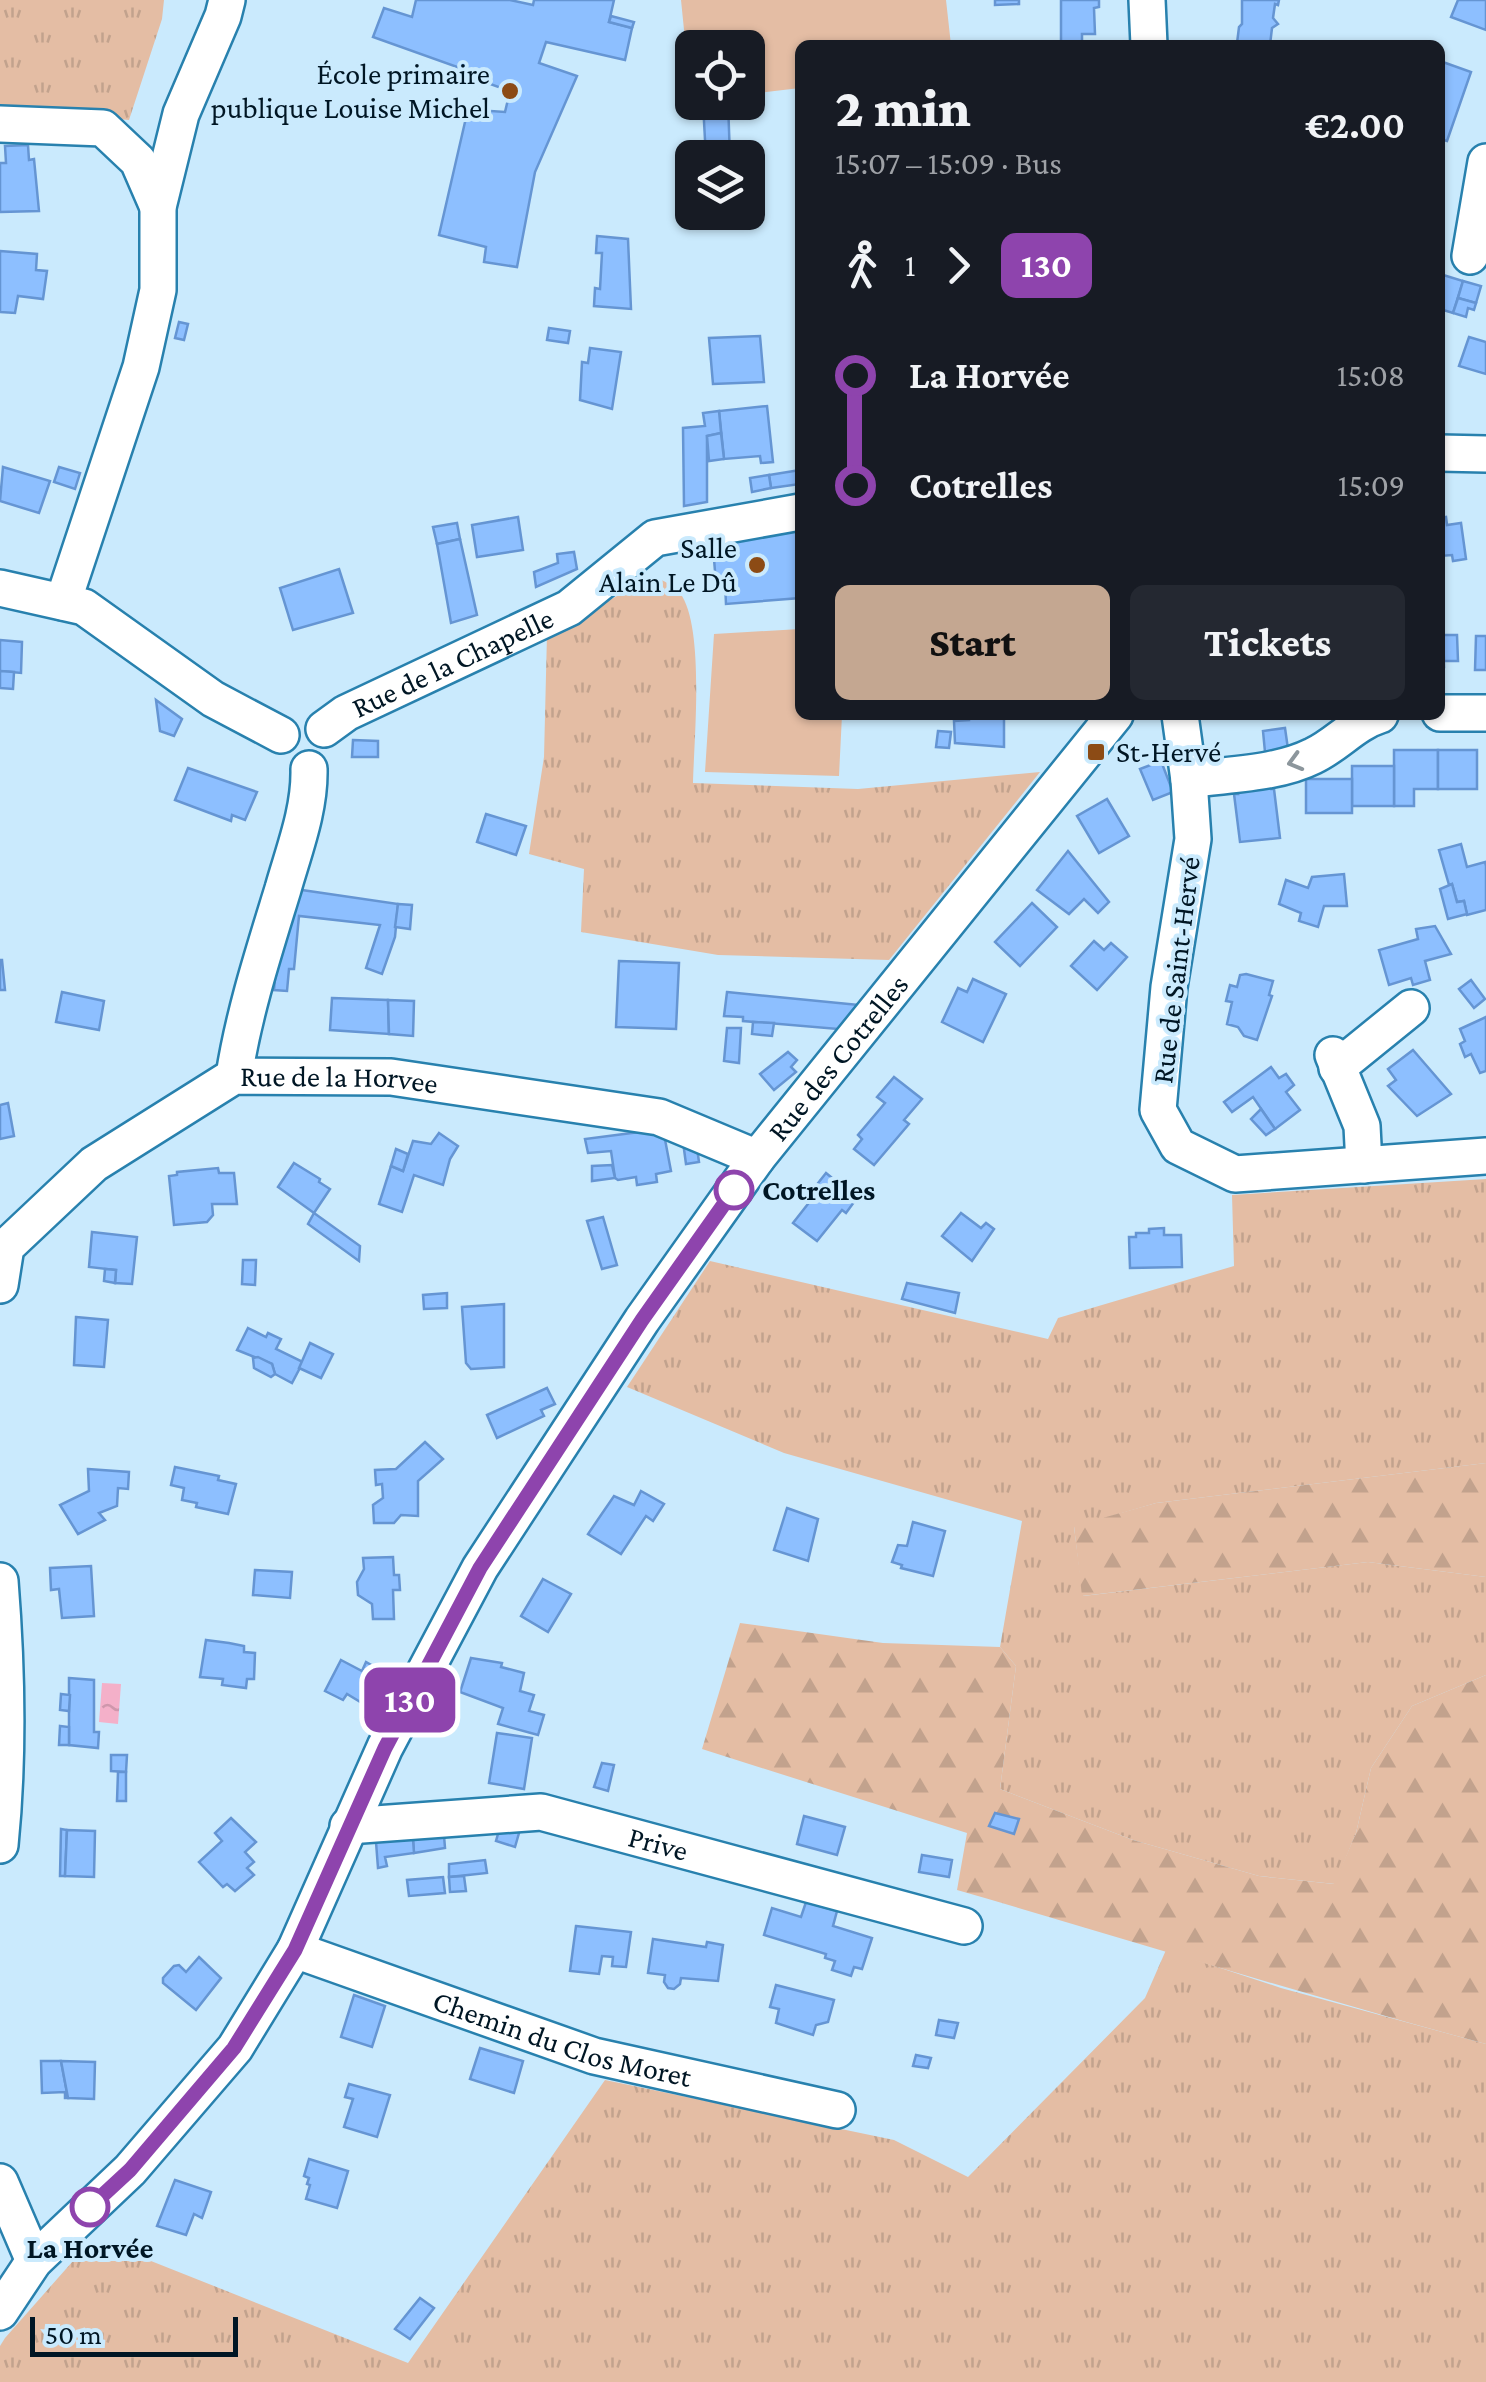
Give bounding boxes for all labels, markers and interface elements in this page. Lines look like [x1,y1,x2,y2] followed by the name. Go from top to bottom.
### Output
[675,30,765,230] map controls
[675,30,765,120] button: locate
[211,57,490,125] place label: École primaire publique Louise Michel
[835,77,971,138] text: 2 min
[499,80,521,102] marker: École primaire publique Louise Michel
[1305,104,1405,146] text: €2.00
[675,140,765,230] button: layers
[835,145,1062,181] text: 15:07 – 15:09 · Bus
[835,238,890,293] icon: walk
[931,238,986,293] icon: forward
[1021,246,1072,285] text: 130
[905,247,916,283] text: 1
[909,354,1070,396] text: La Horvée
[1337,357,1405,393] text: 15:08
[909,464,1053,506] text: Cotrelles
[1338,467,1405,503] text: 15:09
[599,531,737,598] place label: Salle Alain Le Dû
[746,554,768,576] marker: Salle Alain Le Dû
[835,585,1110,700] button: Start
[1130,585,1405,700] button: Tickets
[346,601,558,724] street label: Rue de la Chapelle
[1116,735,1221,768] place label: St-Hervé
[1085,741,1107,763] marker: St-Hervé
[1288,750,1305,771] one-way arrow
[1145,855,1206,1085] street label: Rue de Saint-Hervé
[761,968,915,1147] street label: Rue des Cotrelles
[240,1059,440,1100] street label: Rue de la Horvee
[715,1171,753,1209] marker: Cotrelles
[762,1173,875,1206] place label: Cotrelles
[352,1668,468,1732] line badge: 130
[384,1681,436,1720] text: 130
[625,1819,692,1867] street label: Prive
[429,1983,696,2093] street label: Chemin du Clos Moret
[71,2188,109,2226] marker: La Horvée
[27,2231,154,2264] place label: La Horvée
[30,2312,238,2356] scale bar
[45,2319,102,2350] text: 50 m

